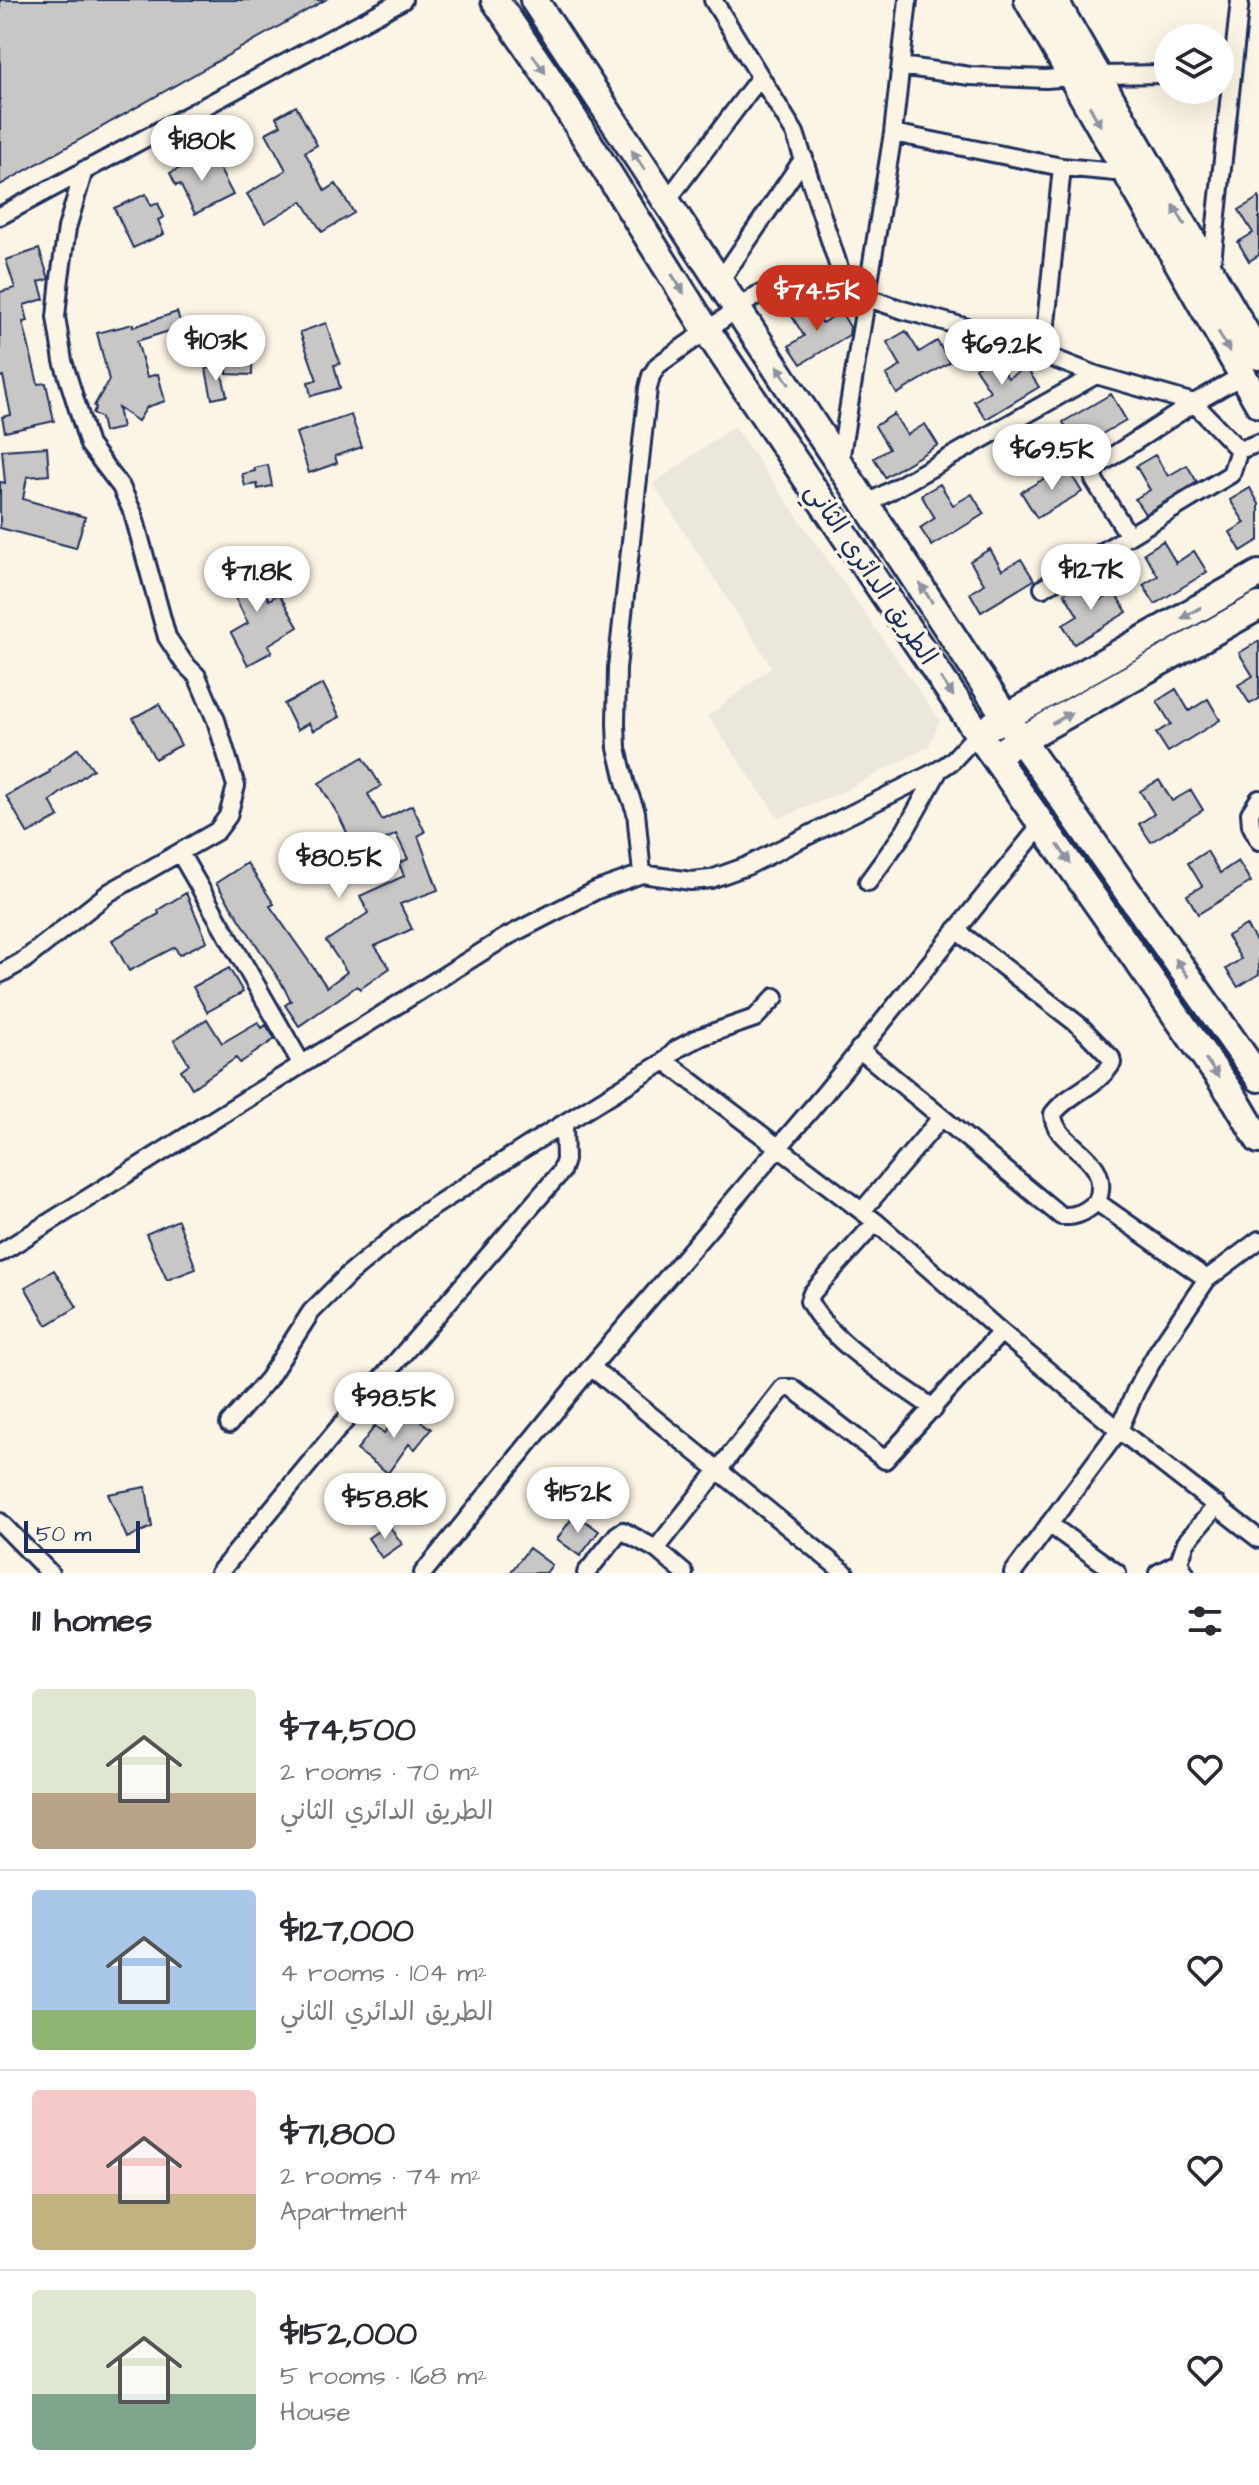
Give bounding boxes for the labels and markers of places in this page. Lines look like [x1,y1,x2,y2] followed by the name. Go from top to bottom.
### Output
[146,115,258,183] pin: $180K
[752,265,882,333] pin: $74.5K
[160,315,272,383] pin: $103K
[937,319,1067,387] pin: $69.2K
[987,424,1117,492] pin: $69.5K
[1035,544,1147,612] pin: $127K
[192,546,322,614] pin: $71.8K
[274,832,404,900] pin: $80.5K
[329,1372,459,1440] pin: $98.5K
[522,1467,634,1535] pin: $152K
[320,1473,450,1541] pin: $58.8K

